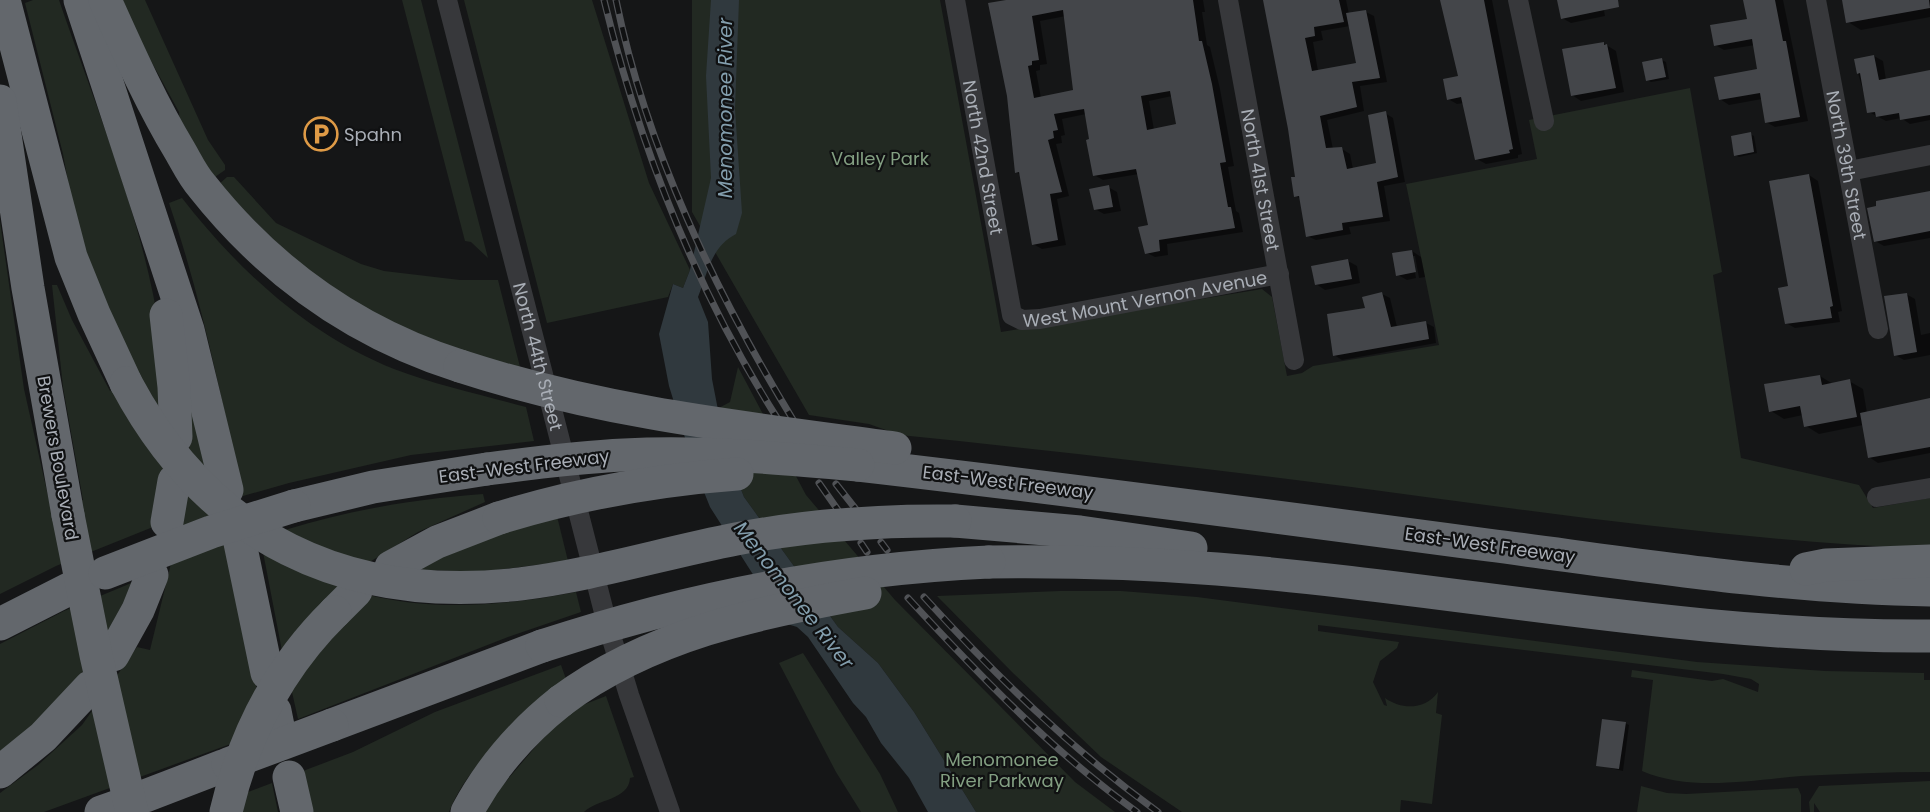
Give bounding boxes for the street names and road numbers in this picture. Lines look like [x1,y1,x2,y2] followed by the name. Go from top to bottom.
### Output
[957,78,1010,237] street label: North 42nd Street
[1821,88,1873,242] street label: North 39th Street
[1236,107,1286,253] street label: North 41st Street
[1022,264,1269,332] street label: West Mount Vernon Avenue
[507,280,569,433] street label: North 44th Street
[31,374,85,542] street label: Brewers Boulevard
[437,443,611,489] street label: East-West Freeway
[921,459,1095,505] street label: East-West Freeway
[1403,521,1577,569] street label: East-West Freeway

